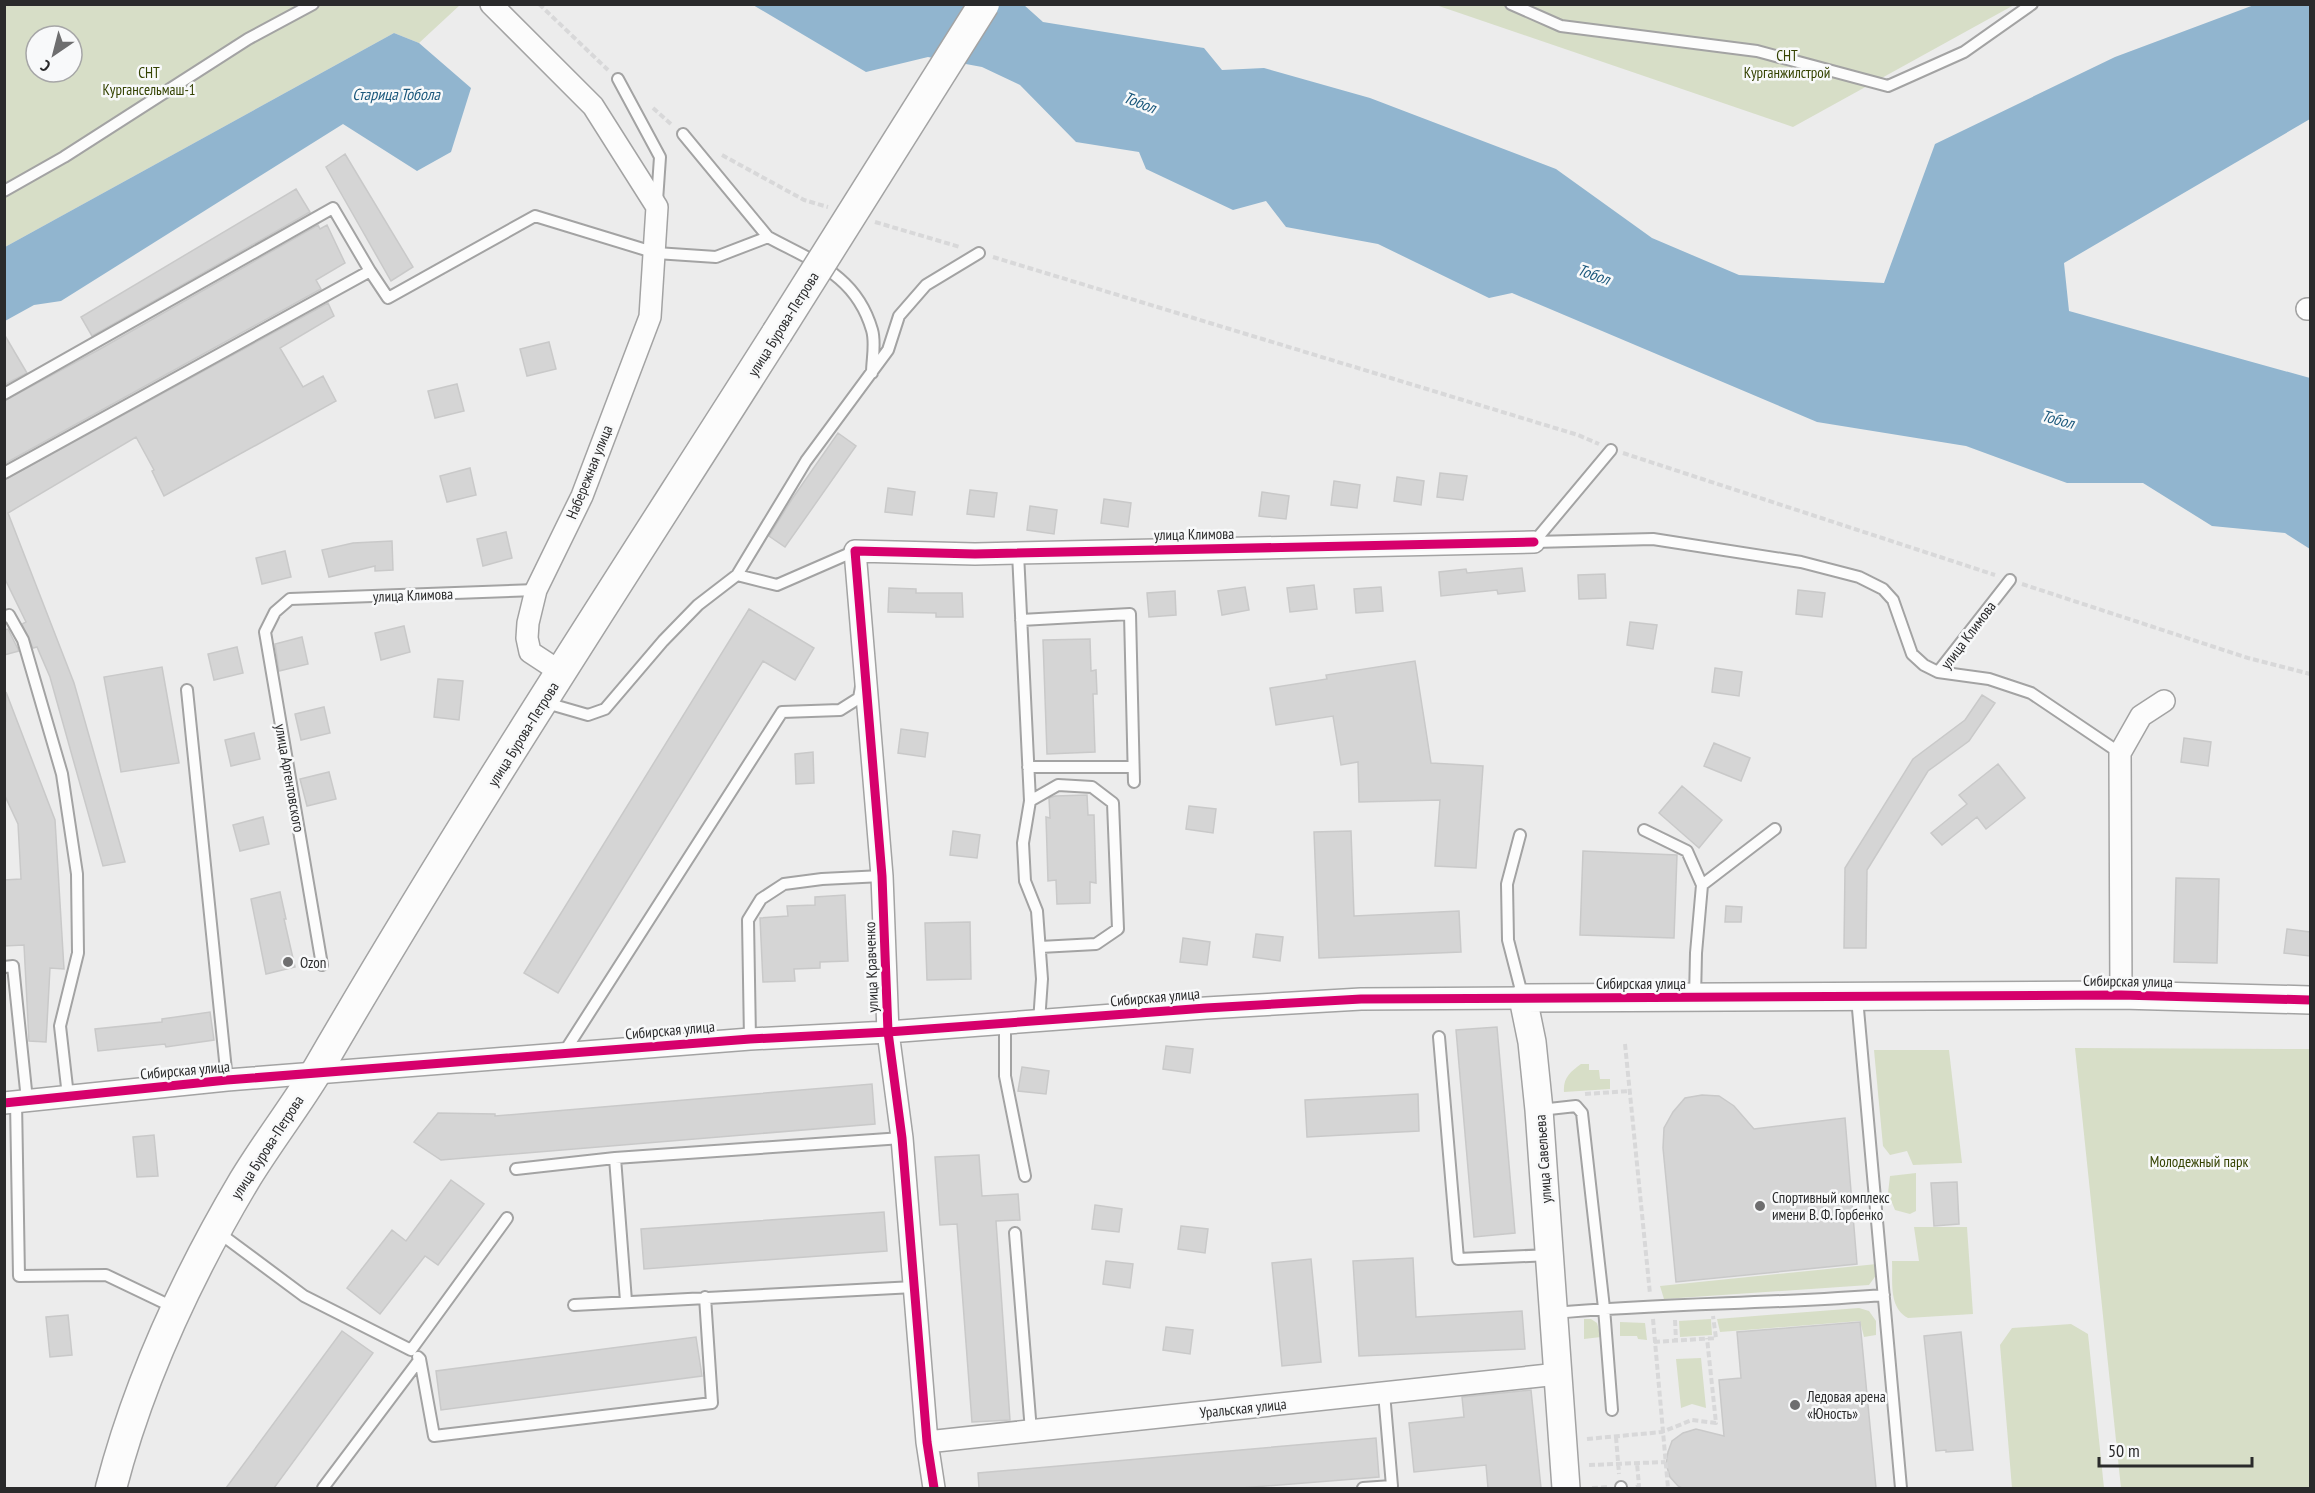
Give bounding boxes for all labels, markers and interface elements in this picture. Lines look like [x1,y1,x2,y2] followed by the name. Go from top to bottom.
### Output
[24,24,84,84] north arrow
[1744,46,1830,82] park label: СНТ Курганжилстрой
[36,56,54,77] text: С
[102,63,196,99] park label: СНТ Кургансельмаш-1
[352,84,441,104] water label: Старица Тобола
[1121,87,1160,118] water label: Тобол
[1575,259,1614,289] water label: Тобол
[743,268,823,380] street label: улица Бурова-Петрова
[2040,405,2078,433] water label: Тобол
[562,422,616,522] street label: Набережная улица
[1154,524,1234,544] street label: улица Климова
[373,584,453,606] street label: улица Климова
[1936,597,2000,673] street label: улица Климова
[483,678,563,790] street label: улица Бурова-Петрова
[271,722,309,834] street label: улица Аргентовского
[860,921,882,1013] street label: улица Кравченко
[300,953,326,972] place label: Ozon
[281,955,295,969] marker: Ozon
[2083,971,2173,991] street label: Сибирская улица
[1596,974,1686,993] street label: Сибирская улица
[1109,984,1201,1010] street label: Сибирская улица
[624,1017,716,1043] street label: Сибирская улица
[139,1057,231,1083] street label: Сибирская улица
[226,1092,308,1202] street label: улица Бурова-Петрова
[1530,1114,1556,1204] street label: улица Савельева
[2150,1152,2248,1171] park label: Молодежный парк
[1772,1188,1890,1224] place label: Спортивный комплекс имени В. Ф. Горбенко
[1753,1199,1767,1213] marker: Спортивный комплекс имени В. Ф. Горбенко
[1806,1387,1886,1423] place label: Ледовая арена «Юность»
[1199,1394,1287,1422] street label: Уральская улица
[1788,1398,1802,1412] marker: Ледовая арена «Юность»
[2099,1430,2252,1468] scale bar
[2108,1439,2140,1462] text: 50 m

